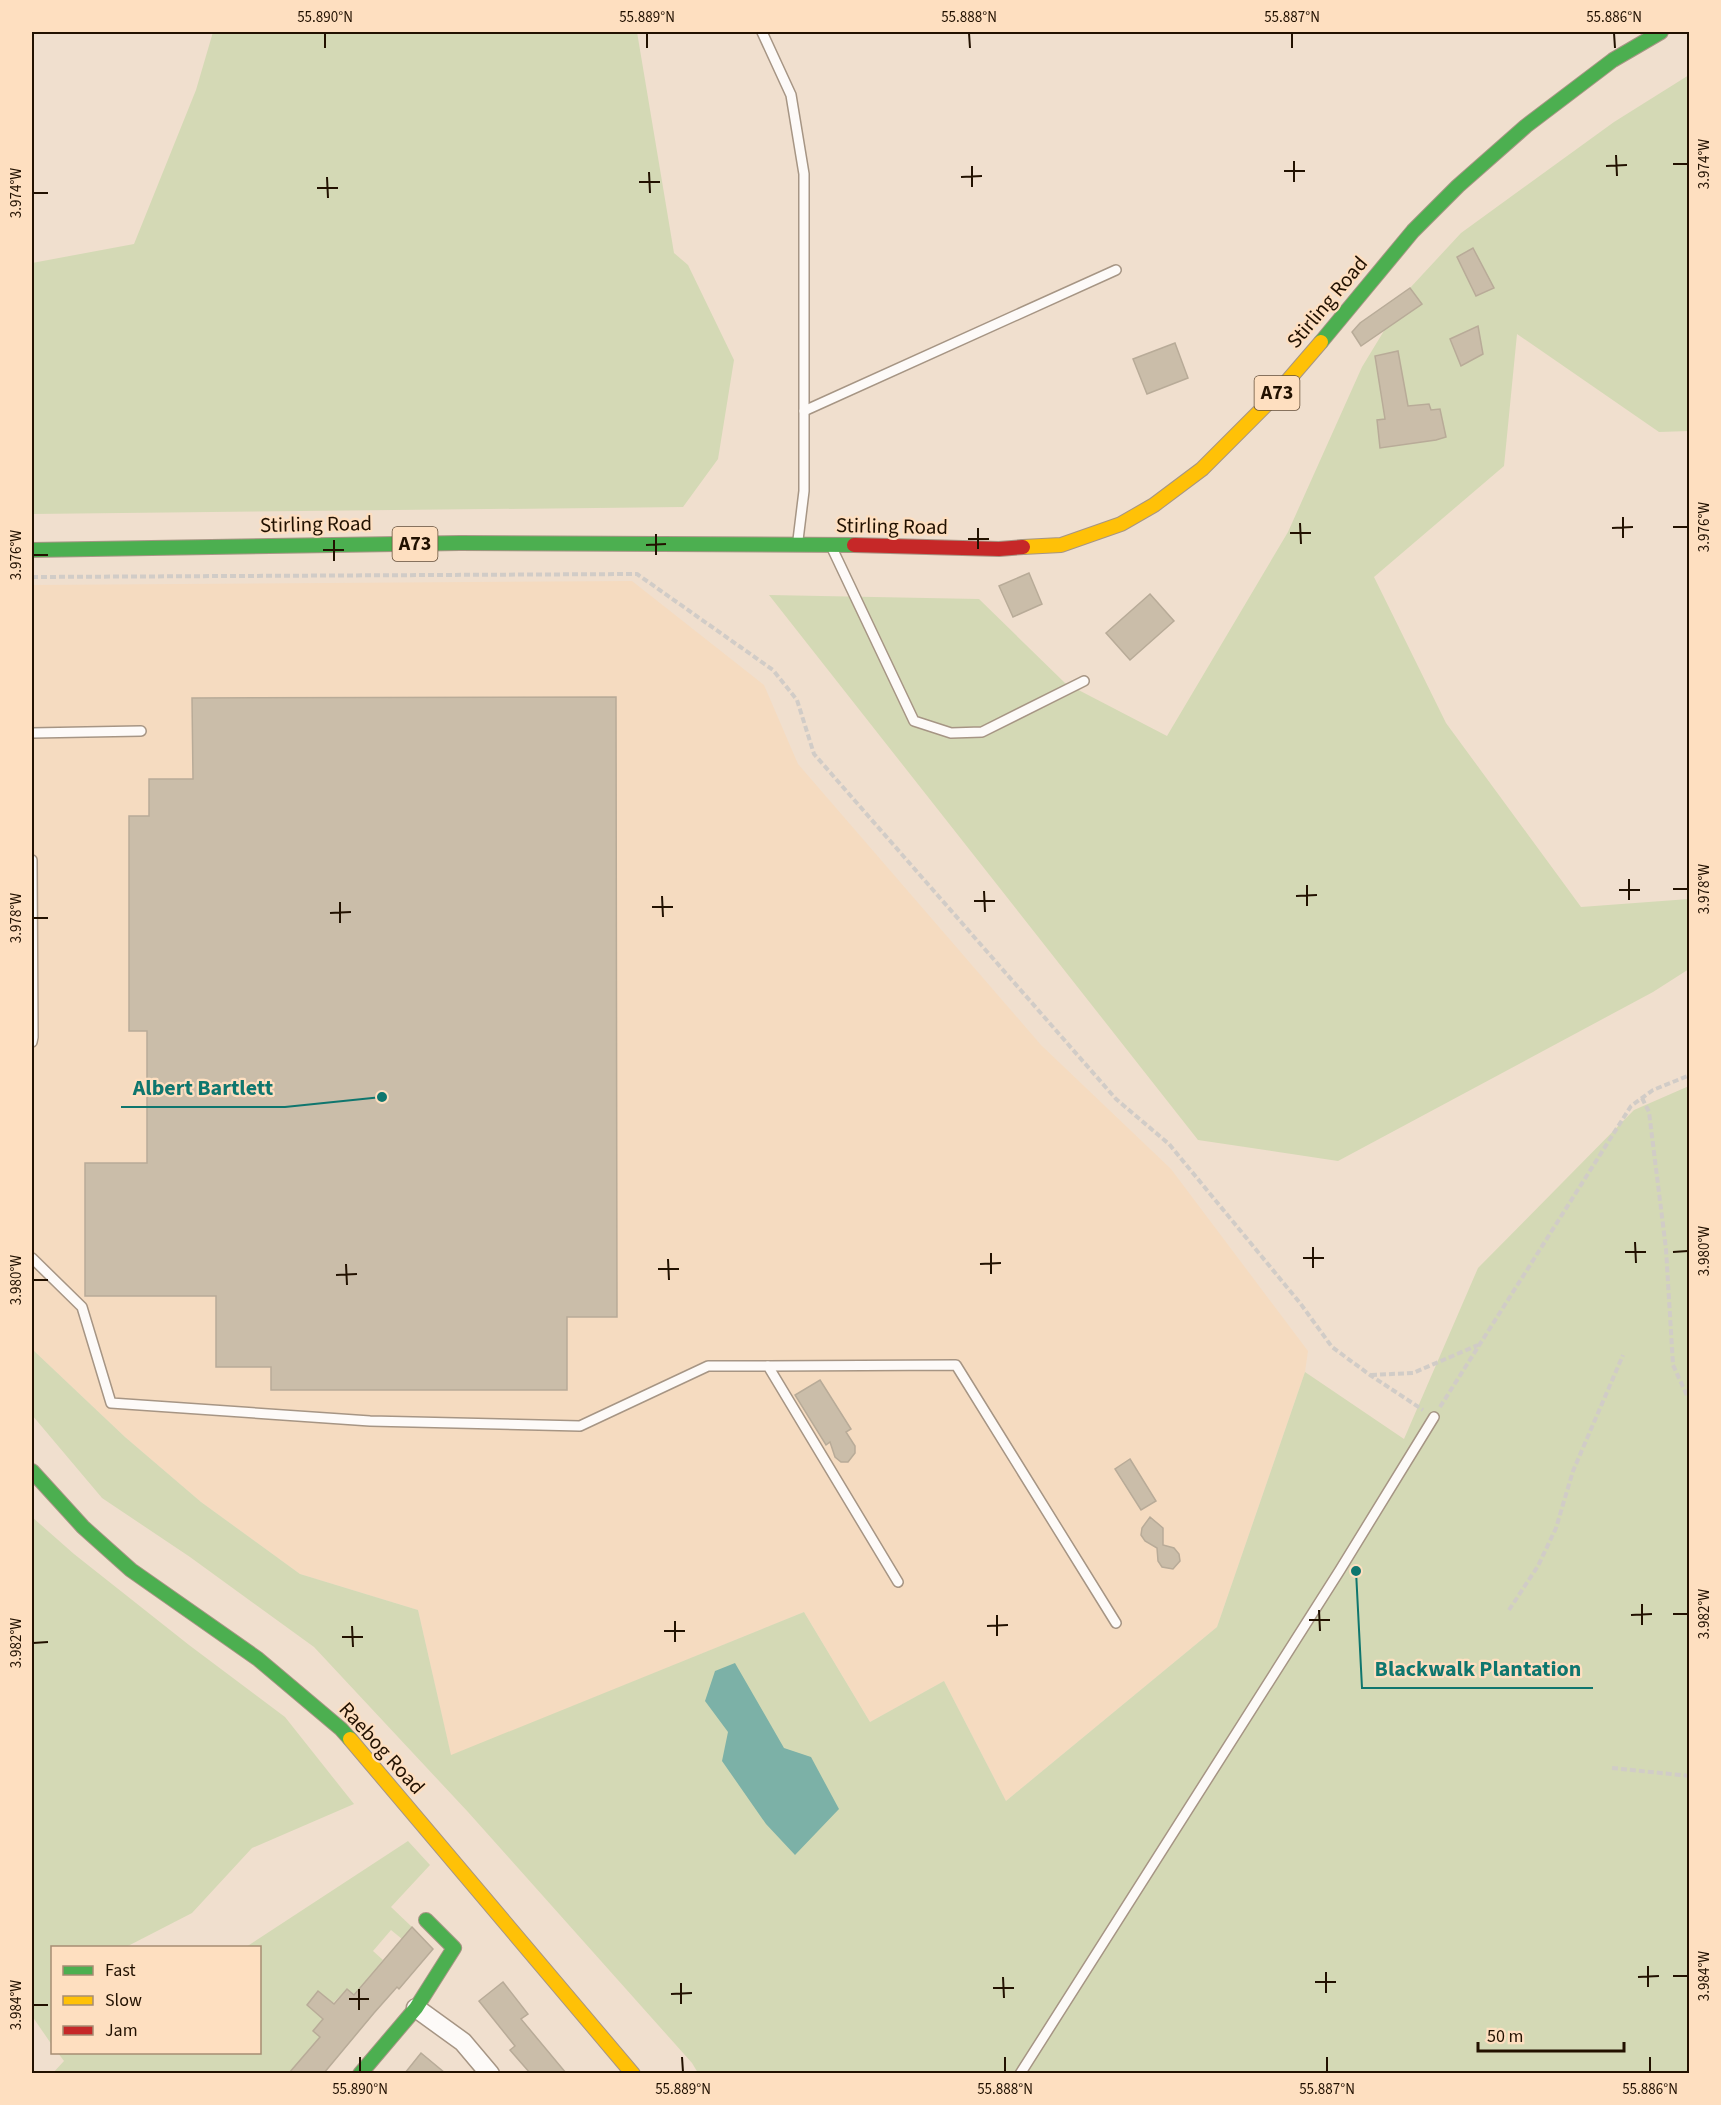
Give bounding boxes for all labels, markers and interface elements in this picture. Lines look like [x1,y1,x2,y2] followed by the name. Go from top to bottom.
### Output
[297,7,353,28] text: 55.890°N
[619,7,675,28] text: 55.889°N
[941,7,997,28] text: 55.888°N
[1264,7,1320,28] text: 55.887°N
[1586,7,1642,28] text: 55.886°N
[1694,139,1715,189] text: 3.974°W
[6,168,27,218] text: 3.974°W
[1279,249,1375,355] street label: Stirling Road
[1254,376,1300,410] road number: A73
[1694,502,1715,552] text: 3.976°W
[260,508,372,540] street label: Stirling Road
[836,510,948,542] street label: Stirling Road
[392,527,438,561] road number: A73
[6,530,27,580] text: 3.976°W
[1694,864,1715,914] text: 3.978°W
[6,893,27,943] text: 3.978°W
[121,1067,285,1107] callout: Albert Bartlett
[132,1072,274,1104] text: Albert Bartlett
[1694,1226,1715,1276] text: 3.980°W
[6,1255,27,1305] text: 3.980°W
[1694,1589,1715,1639] text: 3.982°W
[6,1618,27,1668] text: 3.982°W
[1362,1648,1593,1688] callout: Blackwalk Plantation
[1375,1653,1581,1685] text: Blackwalk Plantation
[332,1695,432,1801] street label: Raebog Road
[51,1946,261,2054] legend
[1694,1951,1715,2001] text: 3.984°W
[105,1958,136,1983] text: Fast
[6,1980,27,2030] text: 3.984°W
[105,1988,142,2013] text: Slow
[1478,2015,1624,2053] scale bar
[105,2018,138,2043] text: Jam
[1487,2024,1523,2049] text: 50 m
[332,2079,388,2100] text: 55.890°N
[655,2079,711,2100] text: 55.889°N
[977,2079,1033,2100] text: 55.888°N
[1299,2079,1355,2100] text: 55.887°N
[1622,2079,1678,2100] text: 55.886°N

